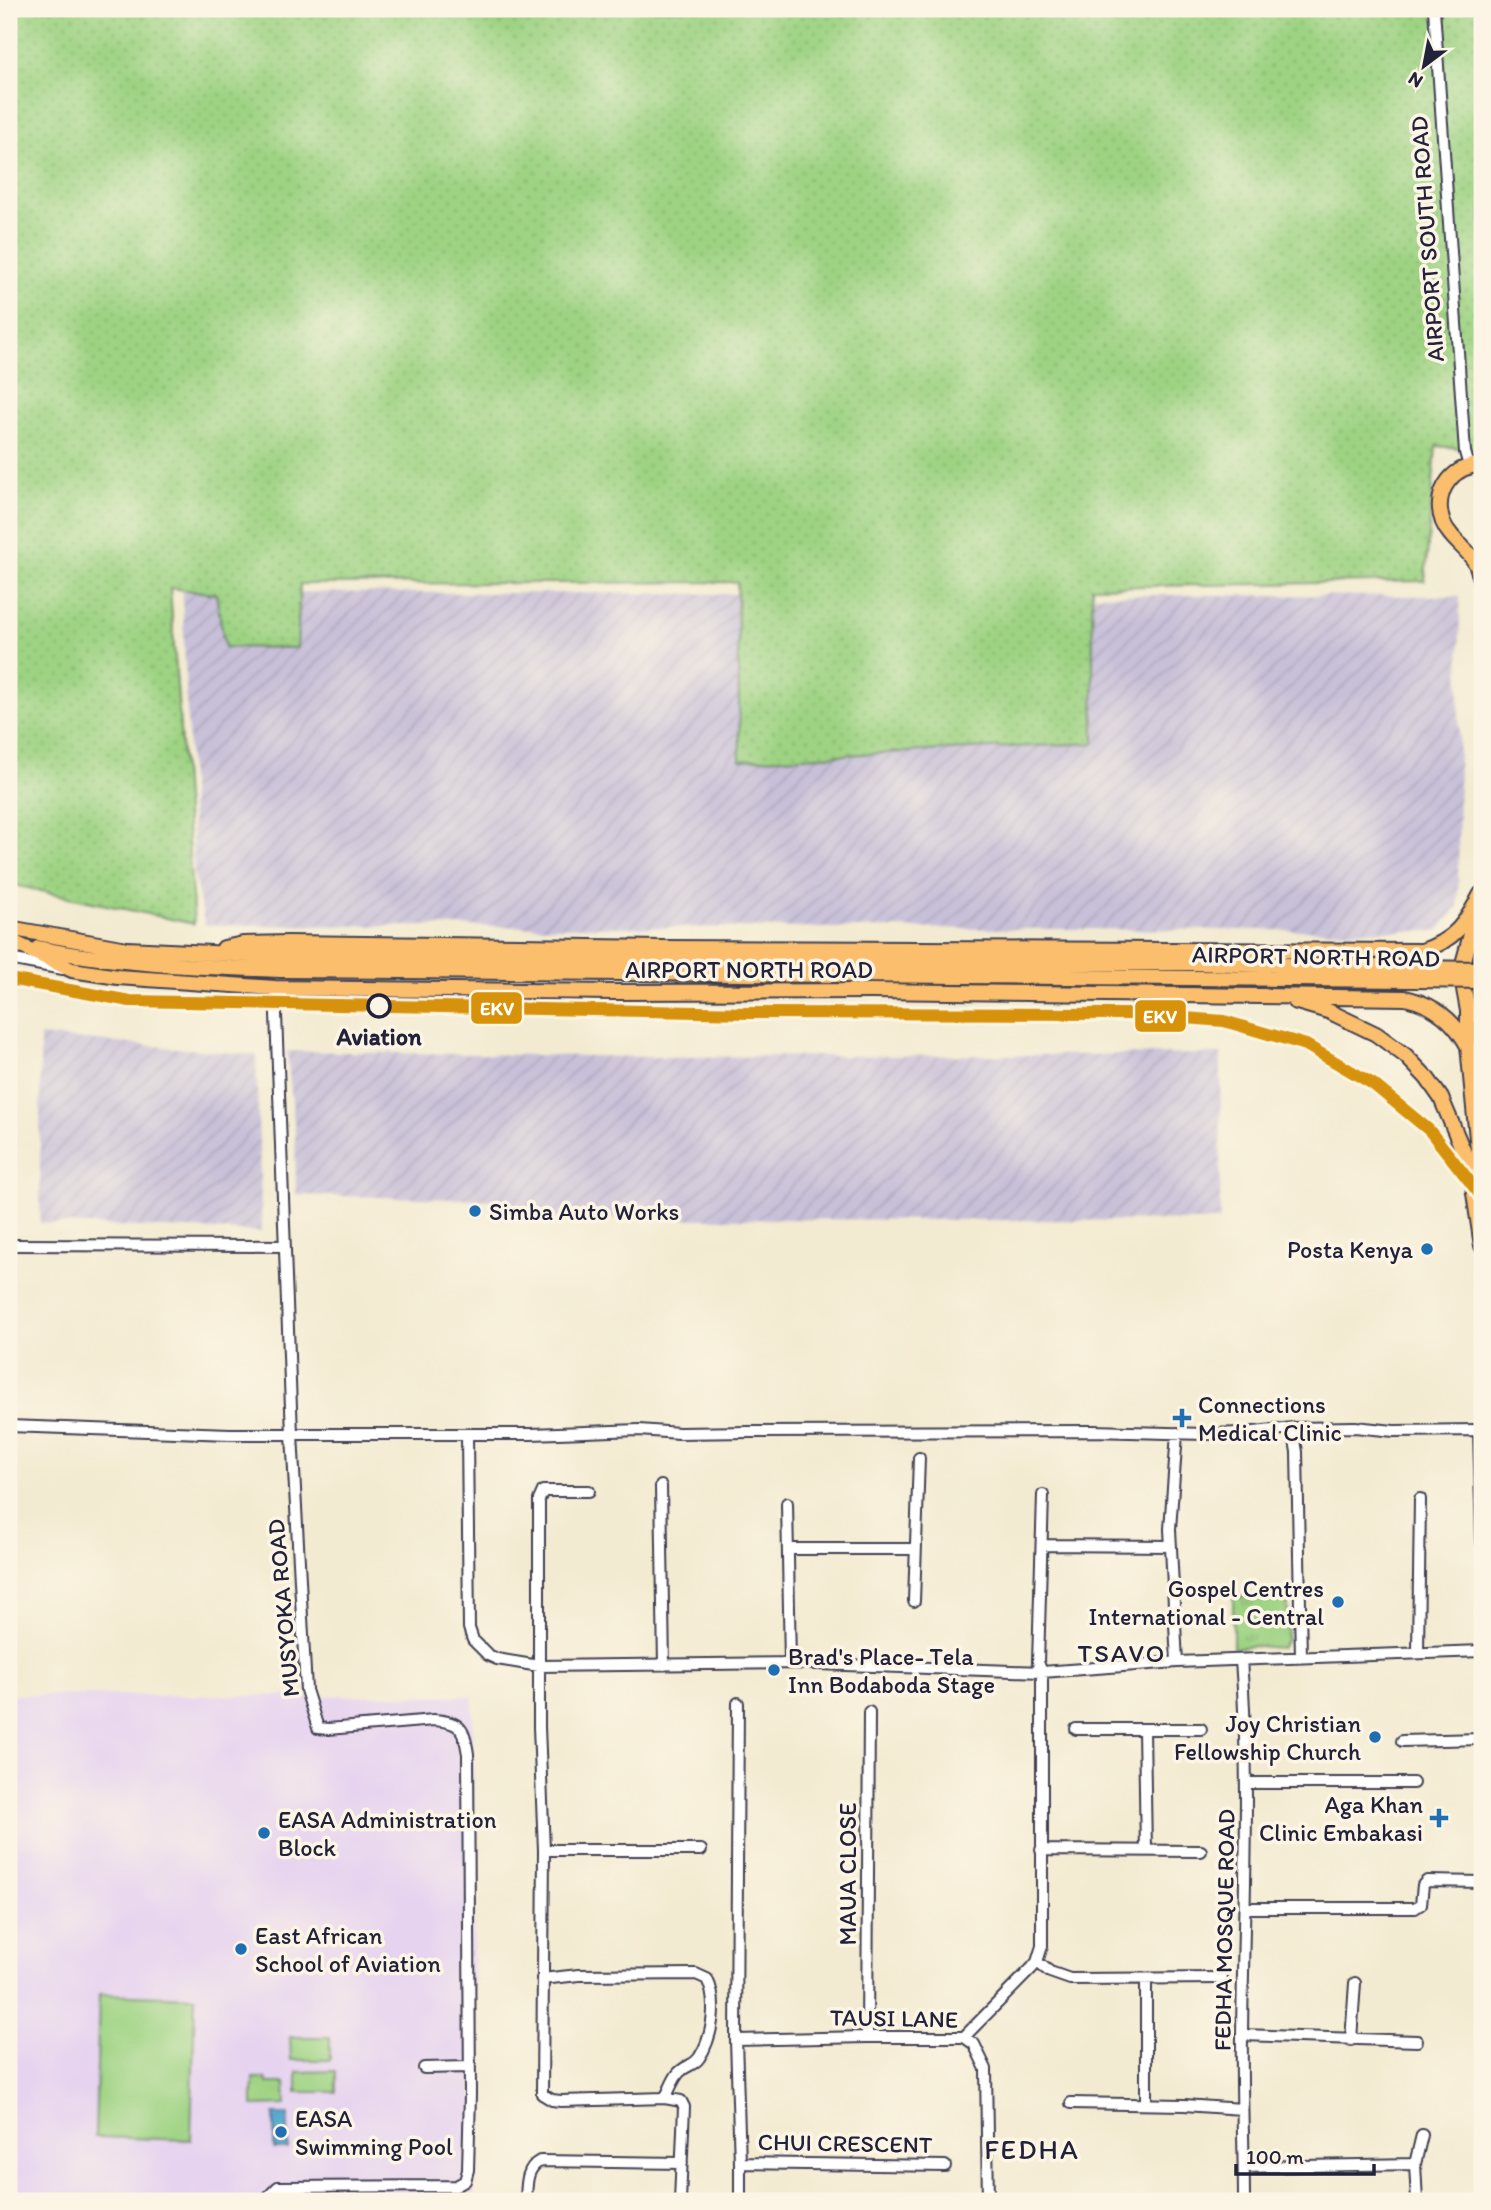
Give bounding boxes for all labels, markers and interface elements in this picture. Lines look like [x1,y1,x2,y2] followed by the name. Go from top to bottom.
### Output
[1390,32,1460,102] north arrow
[1404,67,1427,93] text: N
[1404,115,1450,363] street label: AIRPORT SOUTH ROAD
[1192,939,1440,973] street label: AIRPORT NORTH ROAD
[625,955,873,984] street label: AIRPORT NORTH ROAD
[470,991,523,1025] line badge: EKV
[367,994,391,1018] marker: Aviation
[480,997,515,1020] text: EKV
[1134,999,1187,1033] line badge: EKV
[1143,1005,1178,1028] text: EKV
[335,1022,422,1051] place label: Aviation
[489,1197,679,1226] place label: Simba Auto Works
[467,1203,483,1219] marker: Simba Auto Works
[1287,1235,1413,1264] place label: Posta Kenya
[1419,1241,1435,1257] marker: Posta Kenya
[1198,1390,1342,1447] place label: Connections Medical Clinic
[1172,1408,1192,1428] marker: Connections Medical Clinic
[261,1518,305,1698] street label: MUSYOKA ROAD
[1089,1574,1324,1631] place label: Gospel Centres International - Central
[1330,1594,1346,1610] marker: Gospel Centres International - Central
[1078,1637,1166,1669] district label: TSAVO
[788,1642,995,1699] place label: Brad's Place- Tela Inn Bodaboda Stage
[766,1662,782,1678] marker: Brad's Place- Tela Inn Bodaboda Stage
[1174,1709,1361,1766] place label: Joy Christian Fellowship Church
[1367,1729,1383,1745] marker: Joy Christian Fellowship Church
[1259,1790,1423,1847] place label: Aga Khan Clinic Embakasi
[833,1803,862,1945] street label: MAUA CLOSE
[278,1805,497,1862] place label: EASA Administration Block
[1429,1808,1449,1828] marker: Aga Khan Clinic Embakasi
[1207,1809,1241,2051] street label: FEDHA MOSQUE ROAD
[256,1825,272,1841] marker: EASA Administration Block
[255,1921,441,1978] place label: East African School of Aviation
[233,1941,249,1957] marker: East African School of Aviation
[830,2002,958,2034] street label: TAUSI LANE
[295,2104,453,2161] place label: EASA Swimming Pool
[273,2124,289,2140] marker: EASA Swimming Pool
[757,2127,933,2159] street label: CHUI CRESCENT
[984,2132,1080,2166] district label: FEDHA
[1236,2133,1374,2177] scale bar
[1246,2144,1304,2169] text: 100 m

